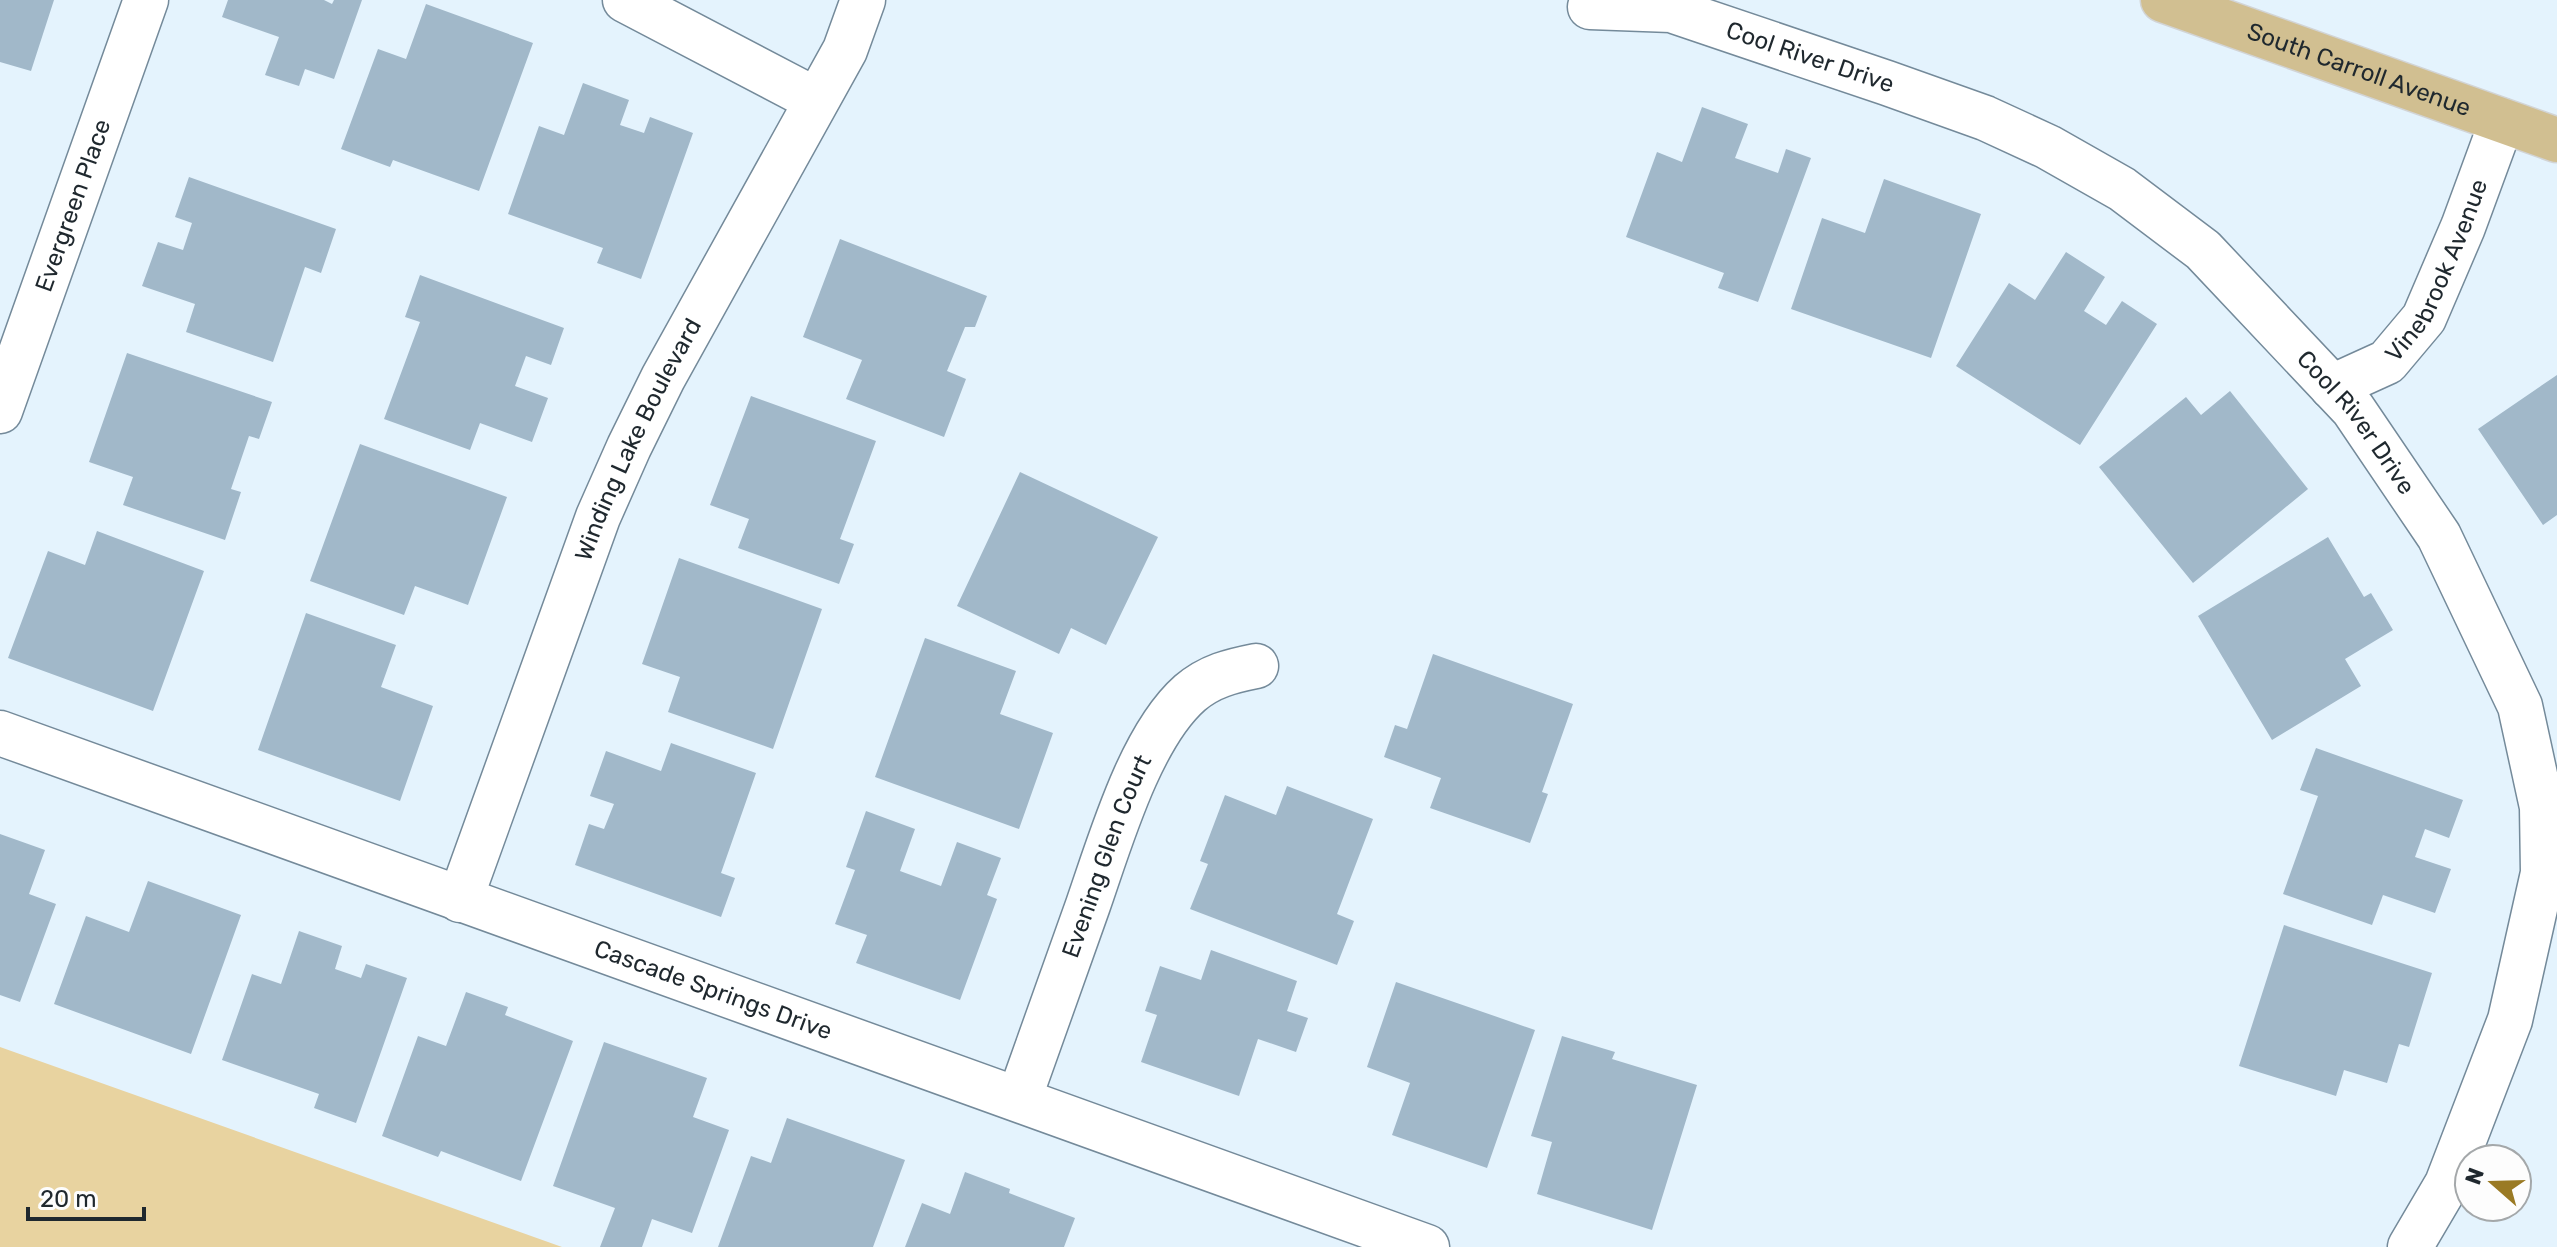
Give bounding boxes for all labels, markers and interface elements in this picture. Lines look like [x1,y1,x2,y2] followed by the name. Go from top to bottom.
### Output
[1723,16,1898,98] street label: Cool River Drive
[2244,17,2474,122] street label: South Carroll Avenue
[29,116,116,296] street label: Evergreen Place
[2379,175,2493,367] street label: Vinebrook Avenue
[569,314,707,565] street label: Winding Lake Boulevard
[2291,345,2421,500] street label: Cool River Drive
[1056,750,1157,961] street label: Evening Glen Court
[591,934,836,1046] street label: Cascade Springs Drive
[2453,1143,2533,1223] north arrow
[2459,1164,2490,1188] text: N
[28,1171,144,1221] scale bar
[40,1185,97,1213] text: 20 m

